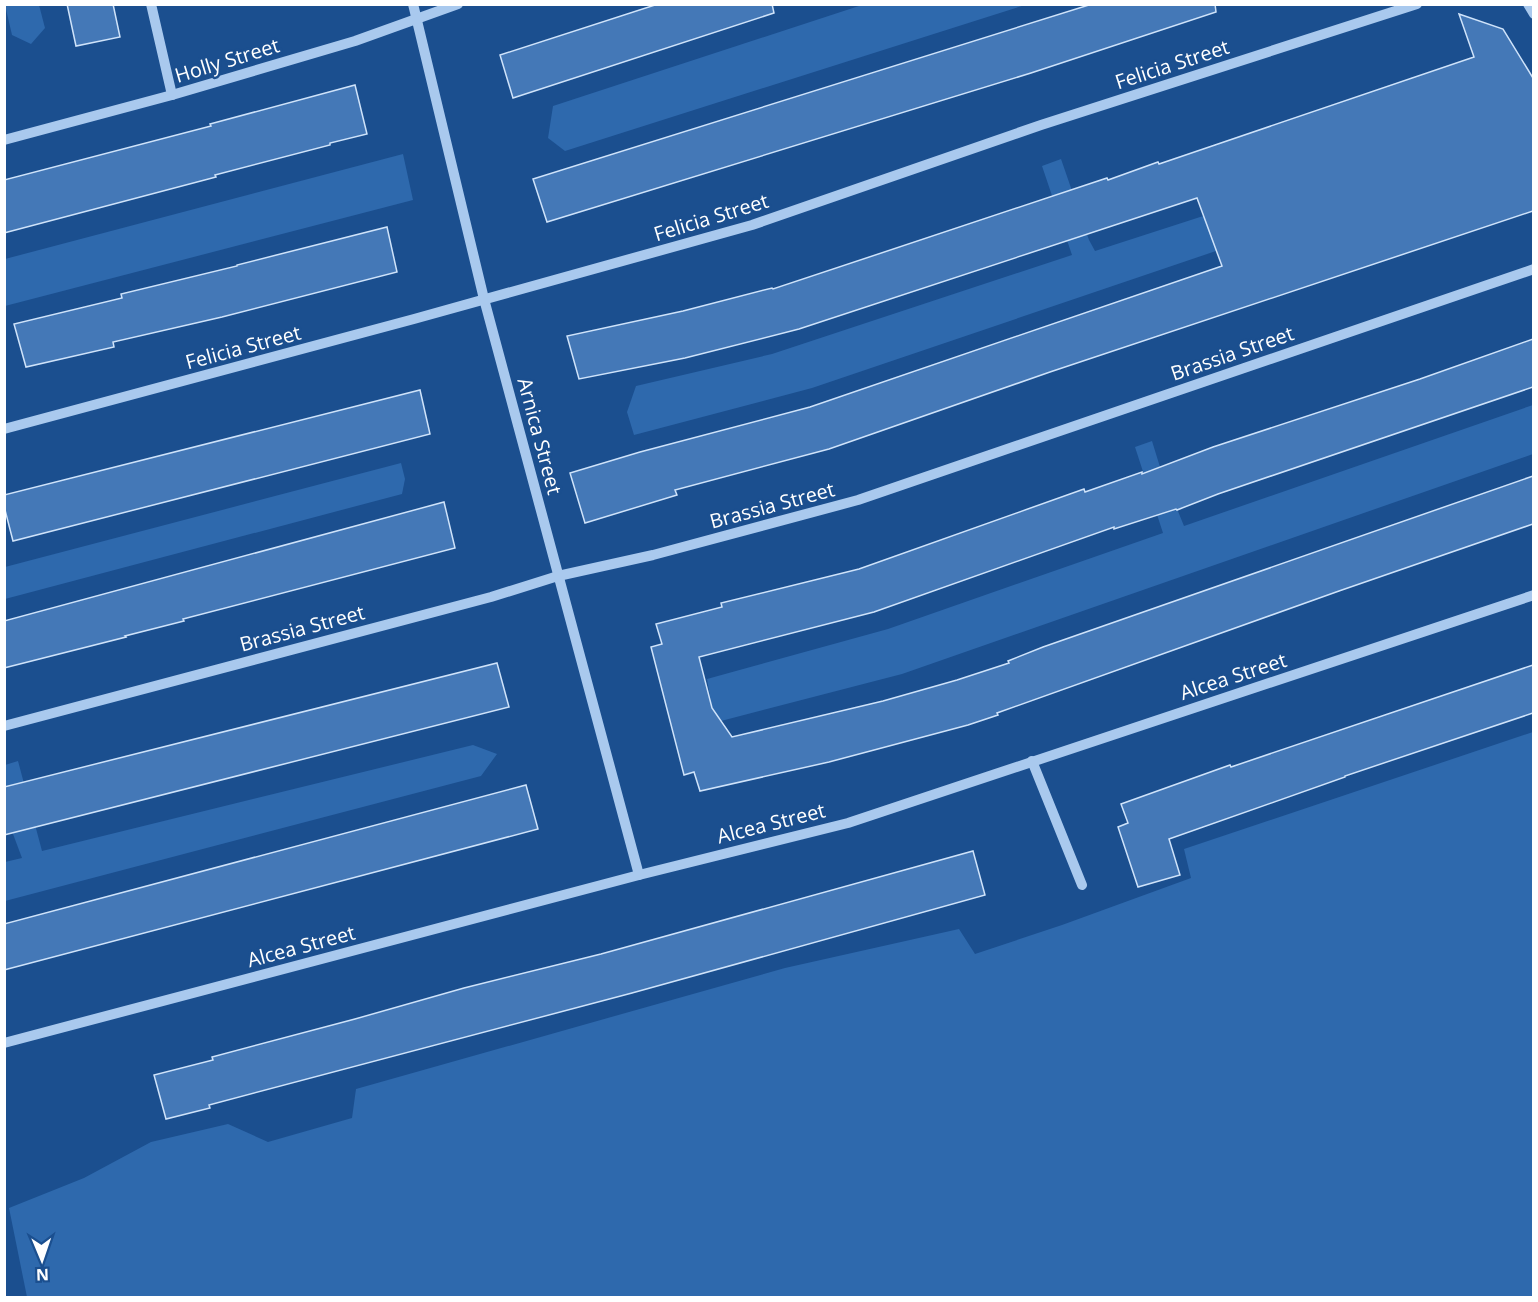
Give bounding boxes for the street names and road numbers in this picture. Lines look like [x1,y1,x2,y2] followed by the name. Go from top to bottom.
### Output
[171,31,283,89] street label: Holly Street
[1112,33,1232,95] street label: Felicia Street
[650,187,772,247] street label: Felicia Street
[182,319,304,375] street label: Felicia Street
[1167,319,1297,387] street label: Brassia Street
[511,375,569,497] street label: Arnica Street
[706,475,838,535] street label: Brassia Street
[236,598,368,658] street label: Brassia Street
[1176,646,1290,706] street label: Alcea Street
[714,797,828,849] street label: Alcea Street
[244,919,358,973] street label: Alcea Street

